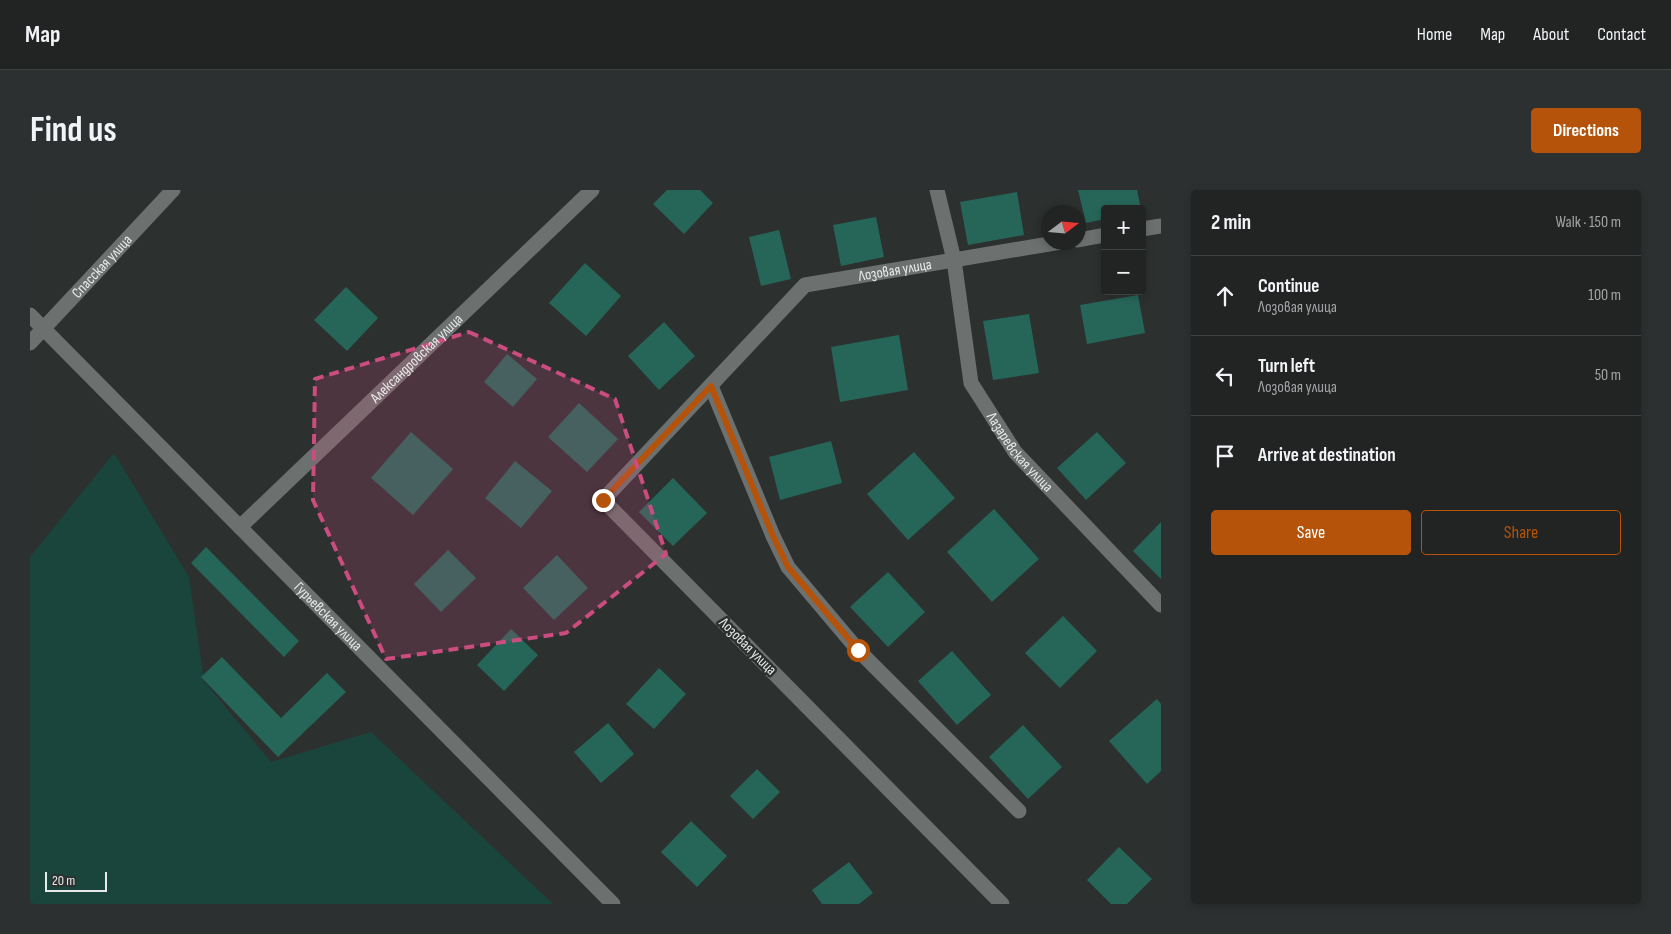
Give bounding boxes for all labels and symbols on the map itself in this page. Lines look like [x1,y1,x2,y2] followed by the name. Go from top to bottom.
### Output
[1041,205,1086,250] north arrow
[68,231,137,302] street label: Спасская улица
[856,255,933,286] street label: Лозовая улица
[366,310,467,408] street label: Александровская улица
[982,408,1057,496] street label: Лазаревская улица
[592,489,615,512] route end
[290,578,366,655] street label: Гурьевская улица
[714,613,781,679] street label: Лозовая улица
[847,639,870,662] route start
[45,869,108,892] scale bar

